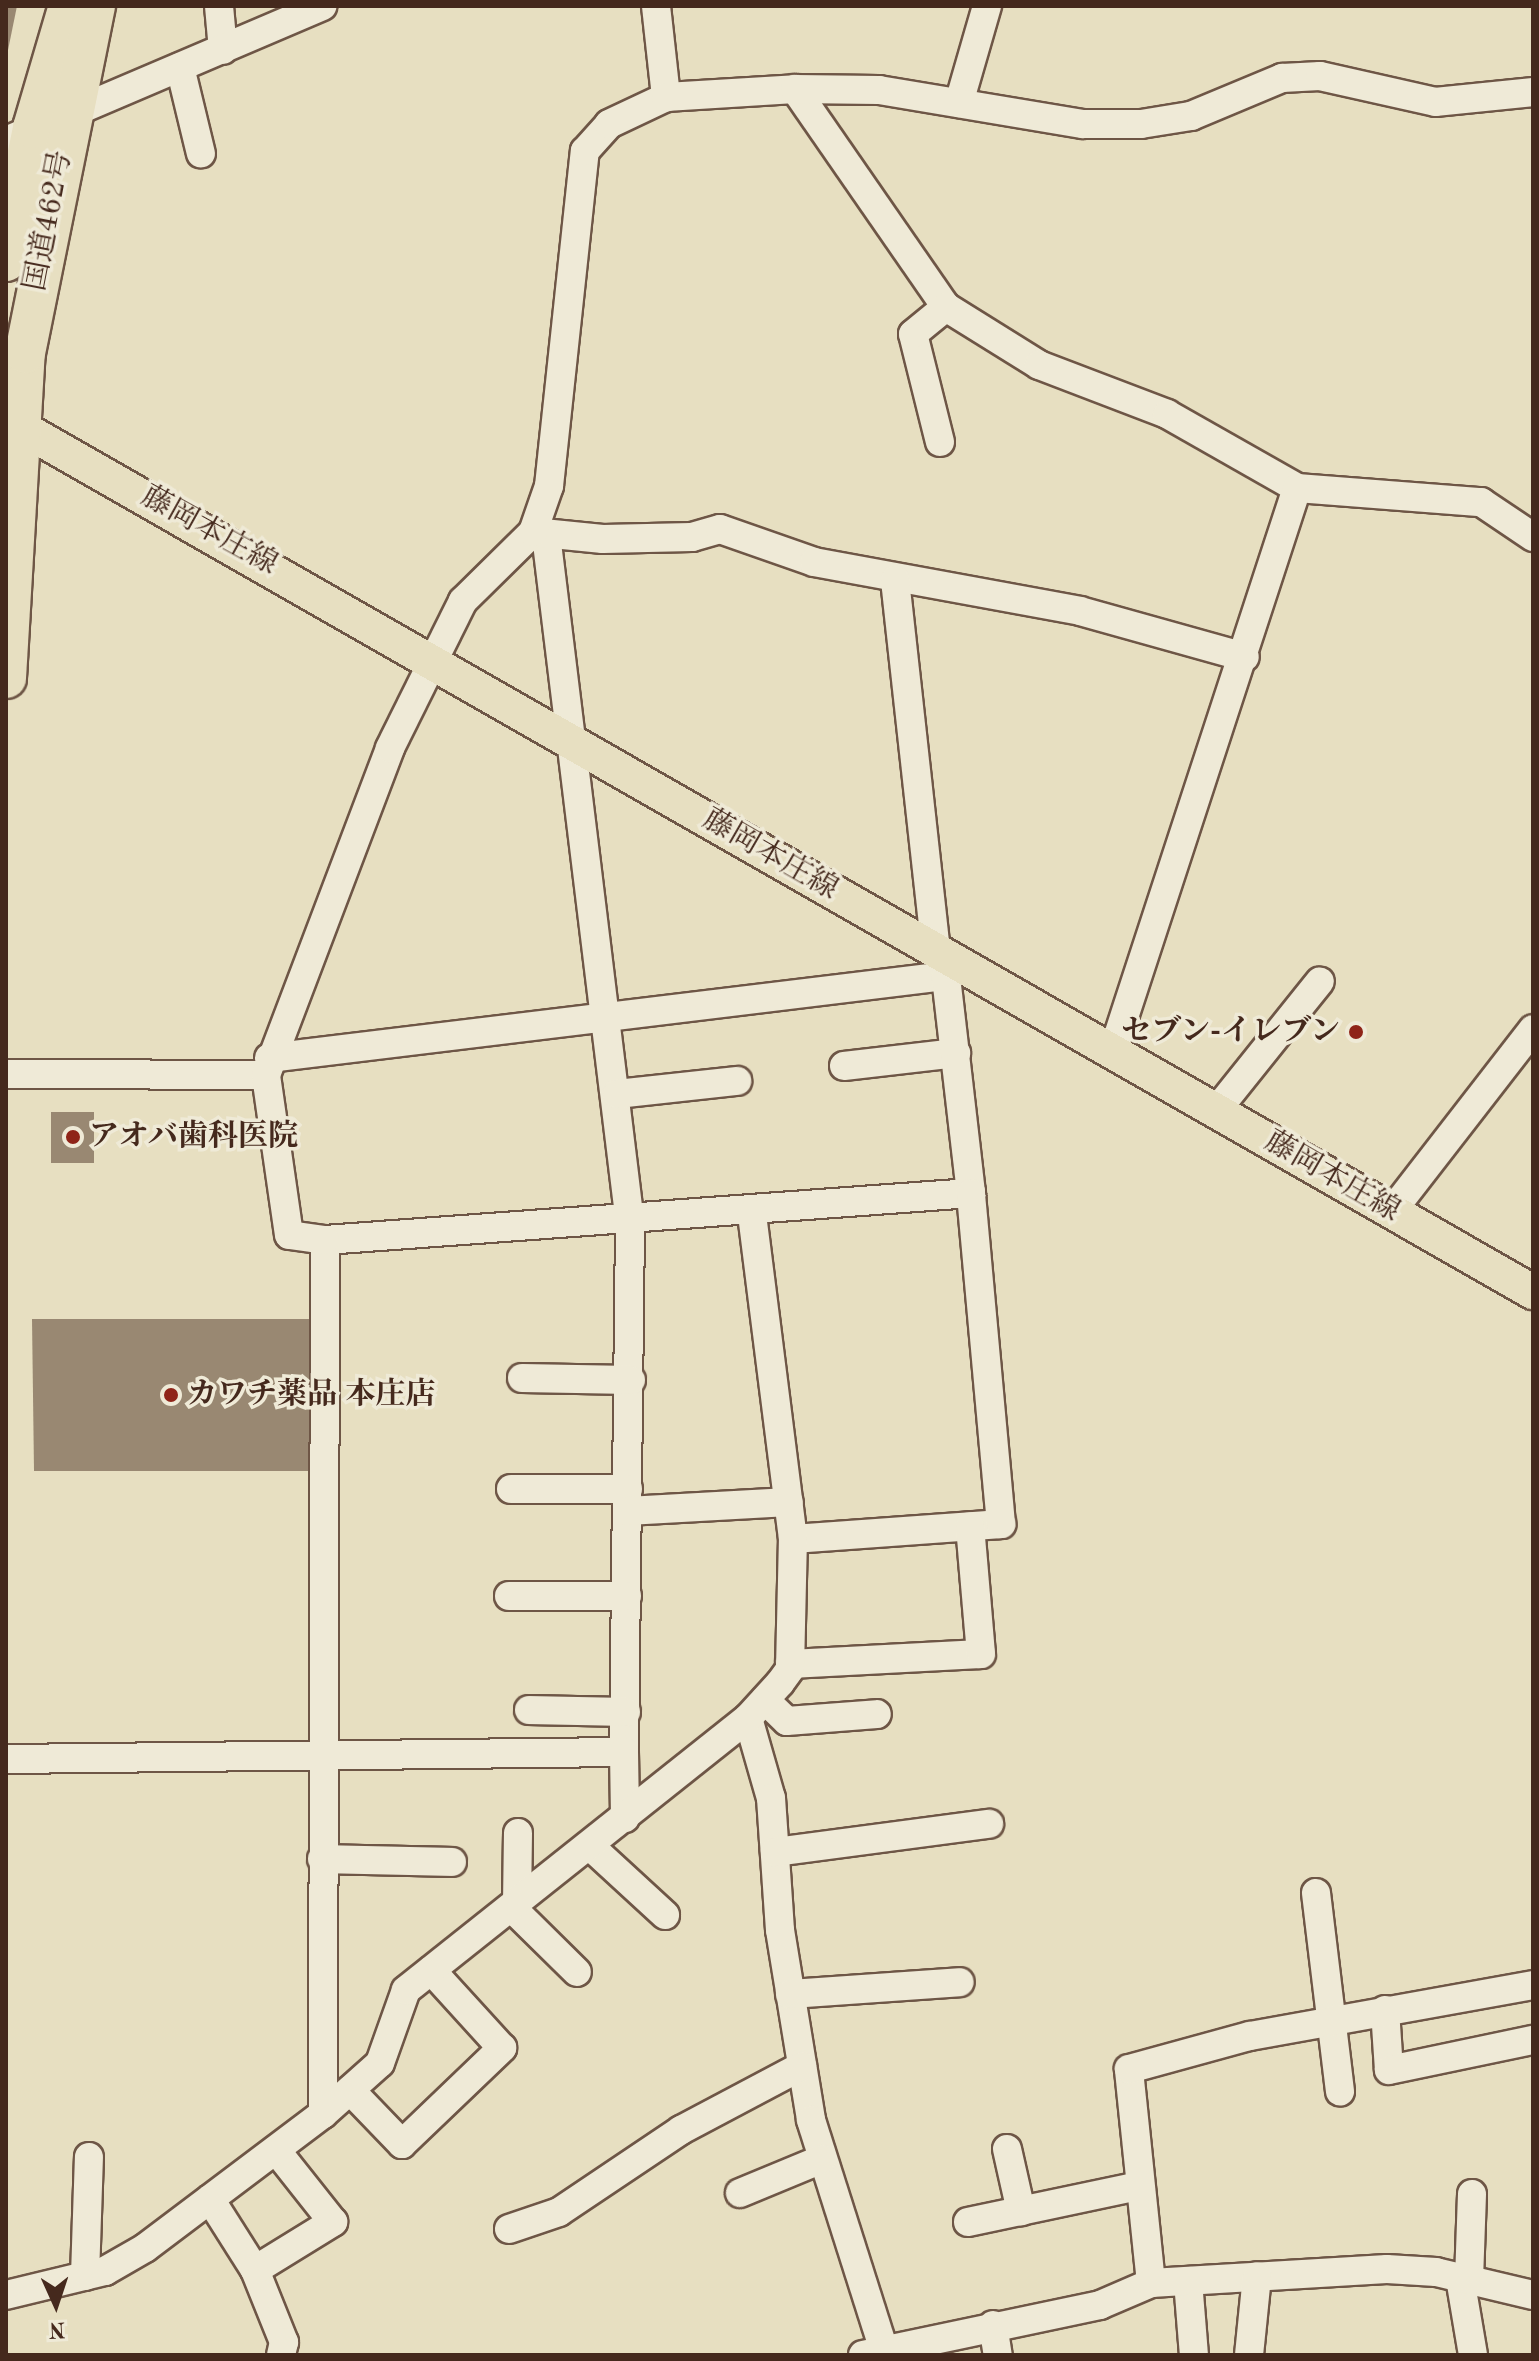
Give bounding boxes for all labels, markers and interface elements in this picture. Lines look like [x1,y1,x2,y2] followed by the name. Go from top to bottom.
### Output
[18,148,80,294] street label: 国道462号
[135,479,283,583] street label: 藤岡本庄線
[696,802,844,908] street label: 藤岡本庄線
[1119,1014,1340,1050] place label: セブン-イレブン
[1347,1023,1365,1041] marker: セブン-イレブン
[89,1119,299,1155] place label: アオバ歯科医院
[1258,1124,1406,1230] street label: 藤岡本庄線
[64,1128,82,1146] marker: アオバ歯科医院
[187,1377,435,1413] place label: カワチ薬品 本庄店
[162,1386,180,1404] marker: カワチ薬品 本庄店
[16,2265,96,2345] north arrow
[48,2318,66,2340] text: N

